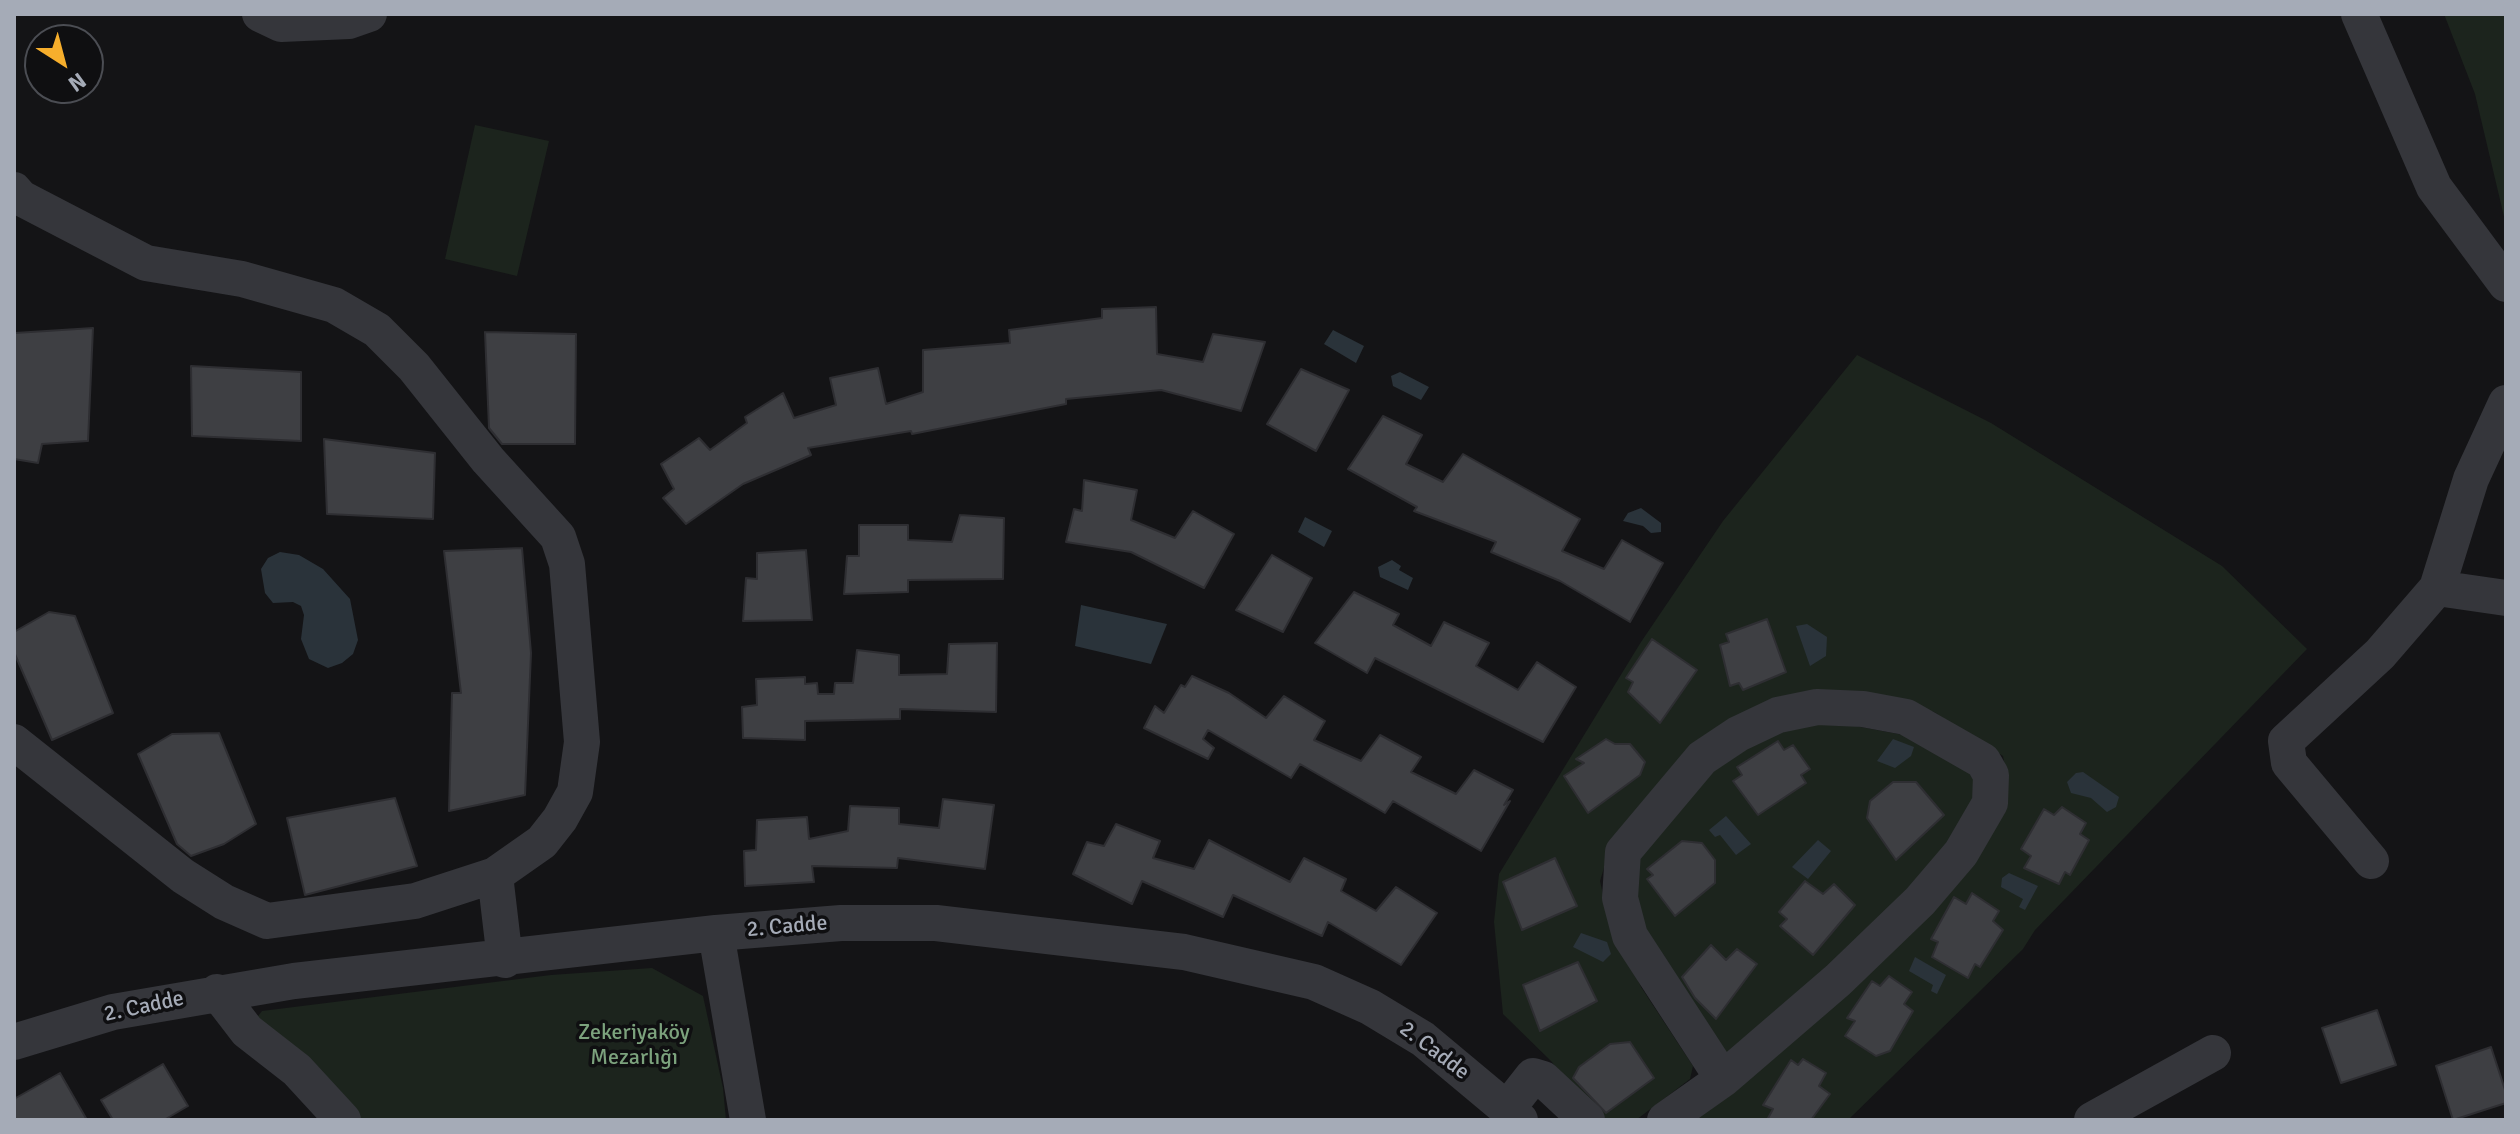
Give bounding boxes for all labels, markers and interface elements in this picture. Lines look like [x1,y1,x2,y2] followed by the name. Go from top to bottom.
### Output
[24,24,104,104] north arrow
[63,67,91,98] text: N
[745,910,829,944] street label: 2. Cadde
[102,986,186,1028] street label: 2. Cadde
[1394,1016,1474,1086] street label: 2. Cadde
[578,1020,690,1072] park label: Zekeriyaköy Mezarlığı

